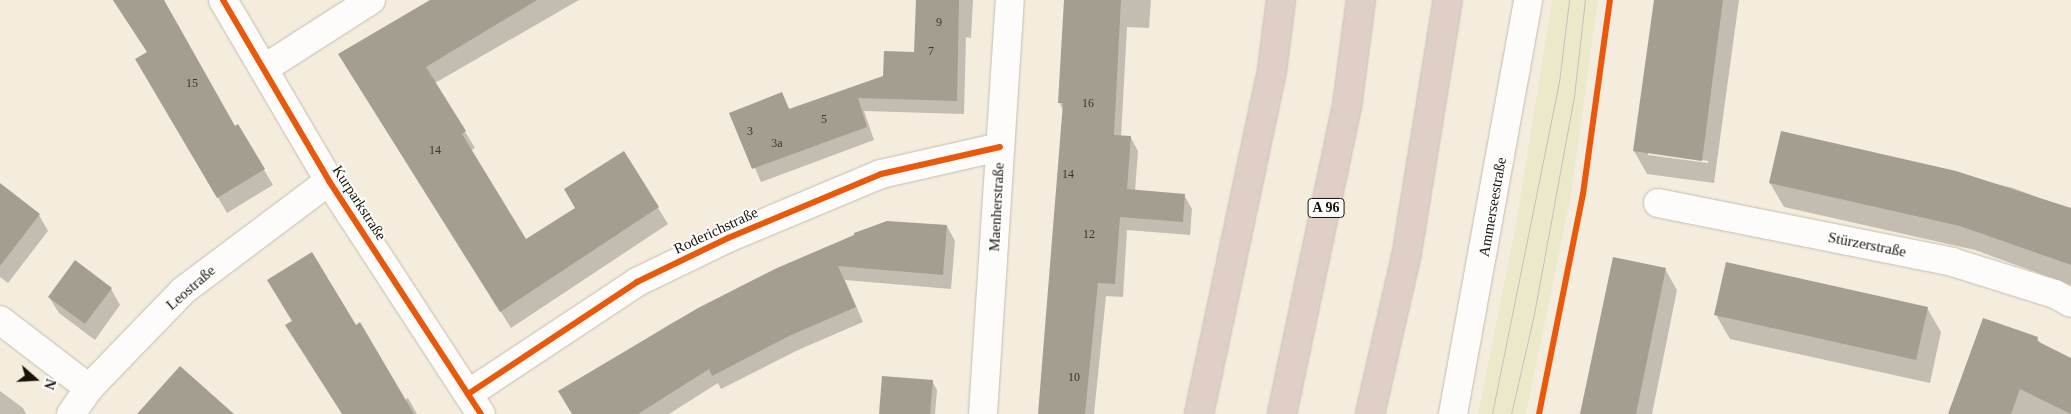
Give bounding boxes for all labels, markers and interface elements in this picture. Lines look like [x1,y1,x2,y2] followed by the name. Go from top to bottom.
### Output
[936,16,942,30] house number: 9
[928,45,934,59] house number: 7
[186,77,198,91] house number: 15
[1082,97,1094,111] house number: 16
[821,113,827,127] house number: 5
[747,125,753,139] house number: 3
[771,137,783,151] house number: 3a
[429,144,441,158] house number: 14
[1475,156,1511,258] street label: Ammerseestraße
[328,162,390,244] street label: Kurparkstraße
[986,162,1008,252] street label: Maenherstraße
[1062,168,1074,182] house number: 14
[1306,197,1346,220] road number: A 96
[671,204,761,258] street label: Roderichstraße
[1083,228,1095,242] house number: 12
[1826,229,1908,261] street label: Stürzerstraße
[163,262,219,314] street label: Leostraße
[10,354,60,404] north arrow
[1068,371,1080,385] house number: 10
[41,377,58,391] text: N

